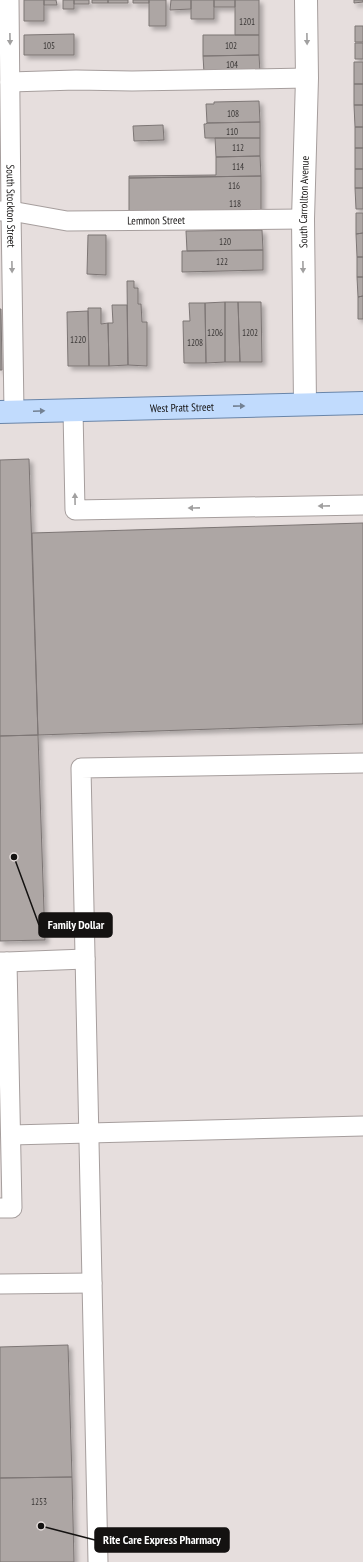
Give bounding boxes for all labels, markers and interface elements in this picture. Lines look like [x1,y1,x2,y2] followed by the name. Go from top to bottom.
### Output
[239,16,255,27] house number: 1201
[7,33,13,46] one-way arrow
[304,33,310,46] one-way arrow
[43,40,55,51] house number: 105
[225,40,237,51] house number: 102
[226,59,238,70] house number: 104
[227,108,239,119] house number: 108
[226,126,238,137] house number: 110
[232,142,244,153] house number: 112
[296,155,312,248] street label: South Carrollton Avenue
[232,161,244,172] house number: 114
[4,165,19,247] street label: South Stockton Street
[228,180,240,191] house number: 116
[229,198,241,209] house number: 118
[127,213,185,227] street label: Lemmon Street
[219,236,231,247] house number: 120
[216,256,228,267] house number: 122
[8,261,15,273] one-way arrow
[300,261,306,274] one-way arrow
[207,327,223,338] house number: 1206
[242,327,258,338] house number: 1202
[70,334,86,345] house number: 1220
[187,337,203,348] house number: 1208
[150,400,214,415] street label: West Pratt Street
[233,403,246,409] one-way arrow
[33,408,46,414] one-way arrow
[71,493,78,505] one-way arrow
[317,503,330,509] one-way arrow
[187,505,200,511] one-way arrow
[39,913,112,937] callout: Family Dollar
[48,917,105,932] text: Family Dollar
[31,1496,47,1507] house number: 1253
[95,1528,229,1552] callout: Rite Care Express Pharmacy
[103,1532,221,1547] text: Rite Care Express Pharmacy

